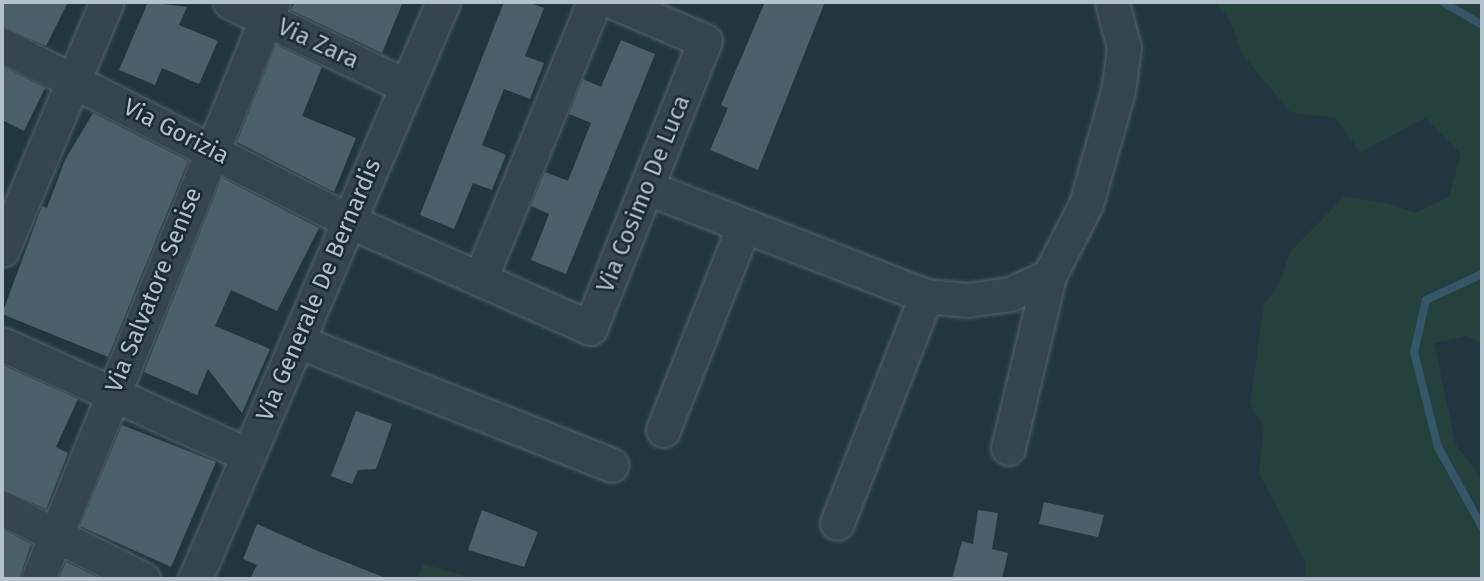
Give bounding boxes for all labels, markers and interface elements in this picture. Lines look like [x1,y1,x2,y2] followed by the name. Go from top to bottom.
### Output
[273,13,363,75] street label: Via Zara
[591,91,697,297] street label: Via Cosimo De Luca
[118,93,234,171] street label: Via Gorizia
[251,154,387,426] street label: Via Generale De Bernardis
[100,183,208,397] street label: Via Salvatore Senise

